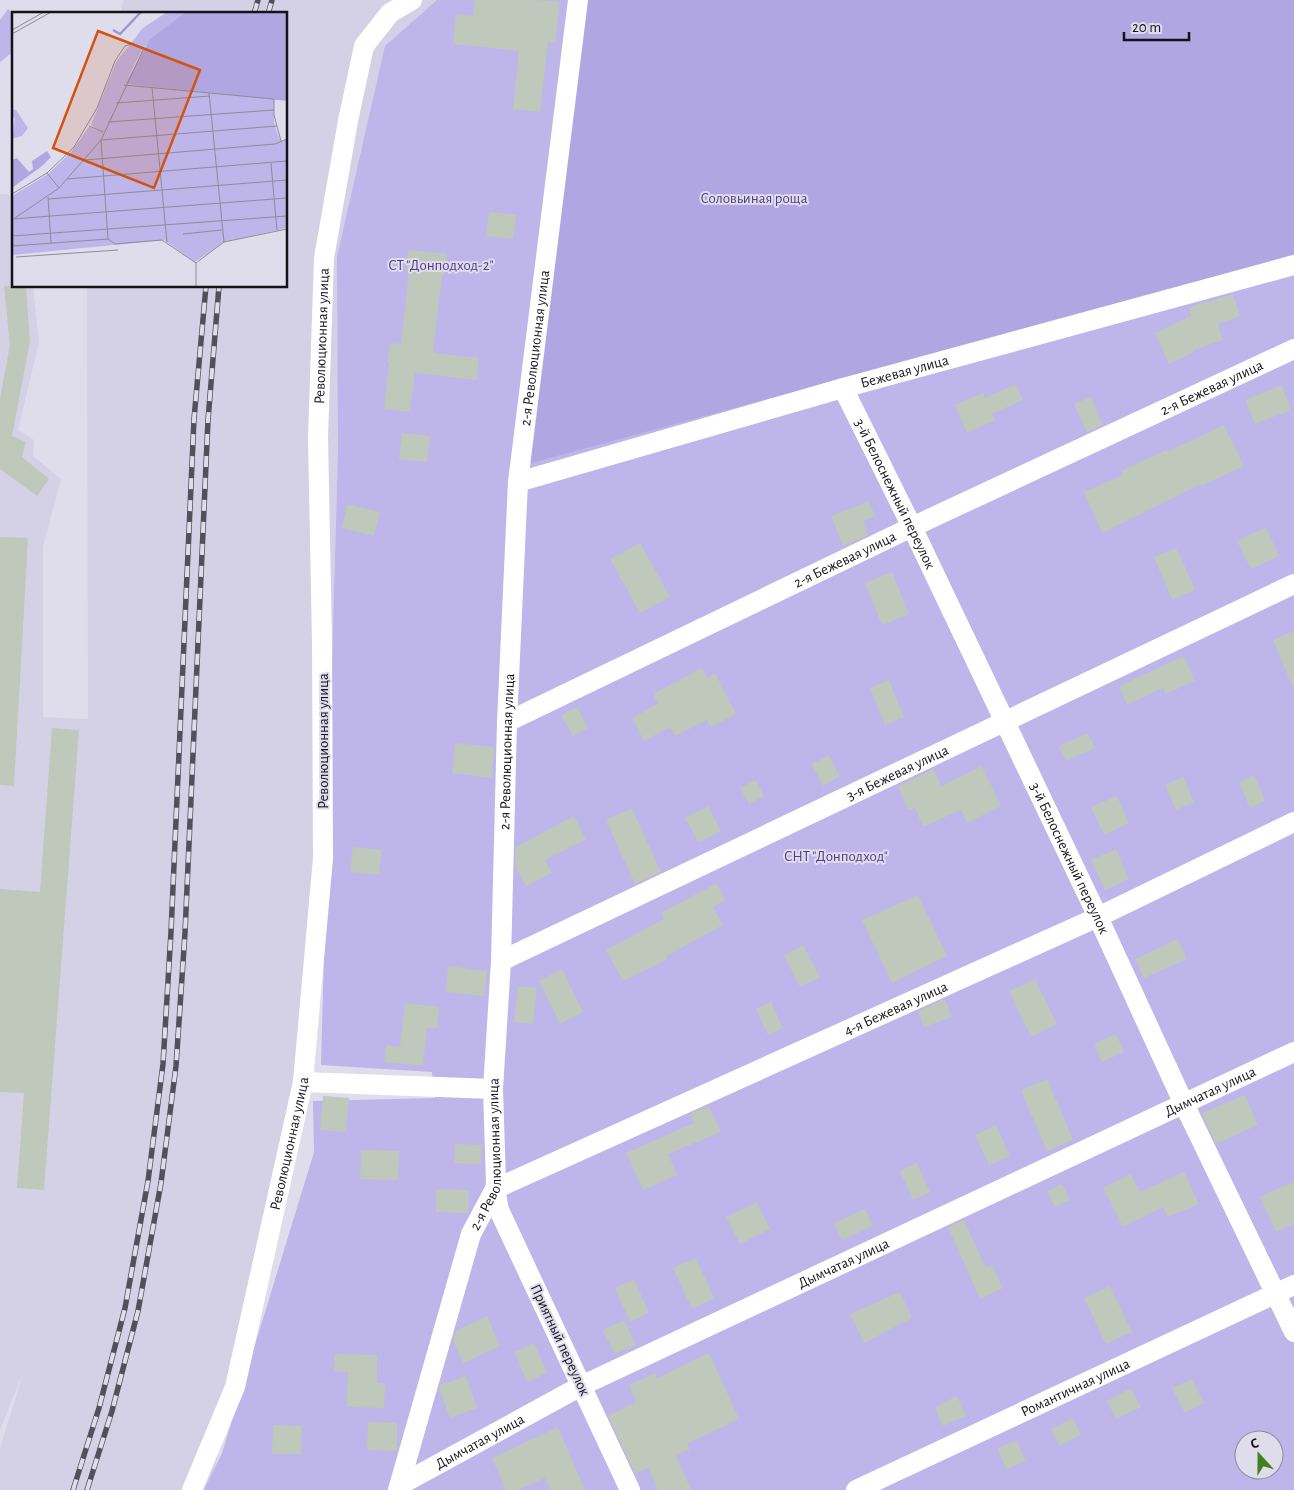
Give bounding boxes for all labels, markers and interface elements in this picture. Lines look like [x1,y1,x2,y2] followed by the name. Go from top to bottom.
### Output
[1124,10,1189,42] scale bar
[12,12,288,288] inset map
[1132,20,1161,35] text: 20 m
[700,191,808,206] park label: Соловьиная роща
[388,258,494,273] park label: СТ "Донподход-2"
[312,268,331,404] street label: Революционная улица
[518,269,552,427] street label: 2-я Революционная улица
[859,352,950,390] street label: Бежевая улица
[1158,357,1265,418] street label: 2-я Бежевая улица
[852,416,938,571] street label: 3-й Белоснежный переулок
[791,528,898,590] street label: 2-я Бежевая улица
[316,673,331,809] street label: Революционная улица
[497,673,517,830] street label: 2-я Революционная улица
[844,742,951,803] street label: 3-я Бежевая улица
[1028,780,1112,936] street label: 3-й Белоснежный переулок
[784,849,888,864] park label: СНТ "Донподход"
[842,978,950,1038] street label: 4-я Бежевая улица
[1162,1063,1258,1119] street label: Дымчатая улица
[267,1076,311,1212] street label: Революционная улица
[467,1077,504,1233] street label: 2-я Революционная улица
[795,1235,891,1291] street label: Дымчатая улица
[528,1282,592,1398] street label: Приятный переулок
[1018,1355,1132,1419] street label: Романтичная улица
[433,1411,527,1472] street label: Дымчатая улица
[1234,1430,1284,1480] north arrow
[1249,1436,1261,1452] text: С

